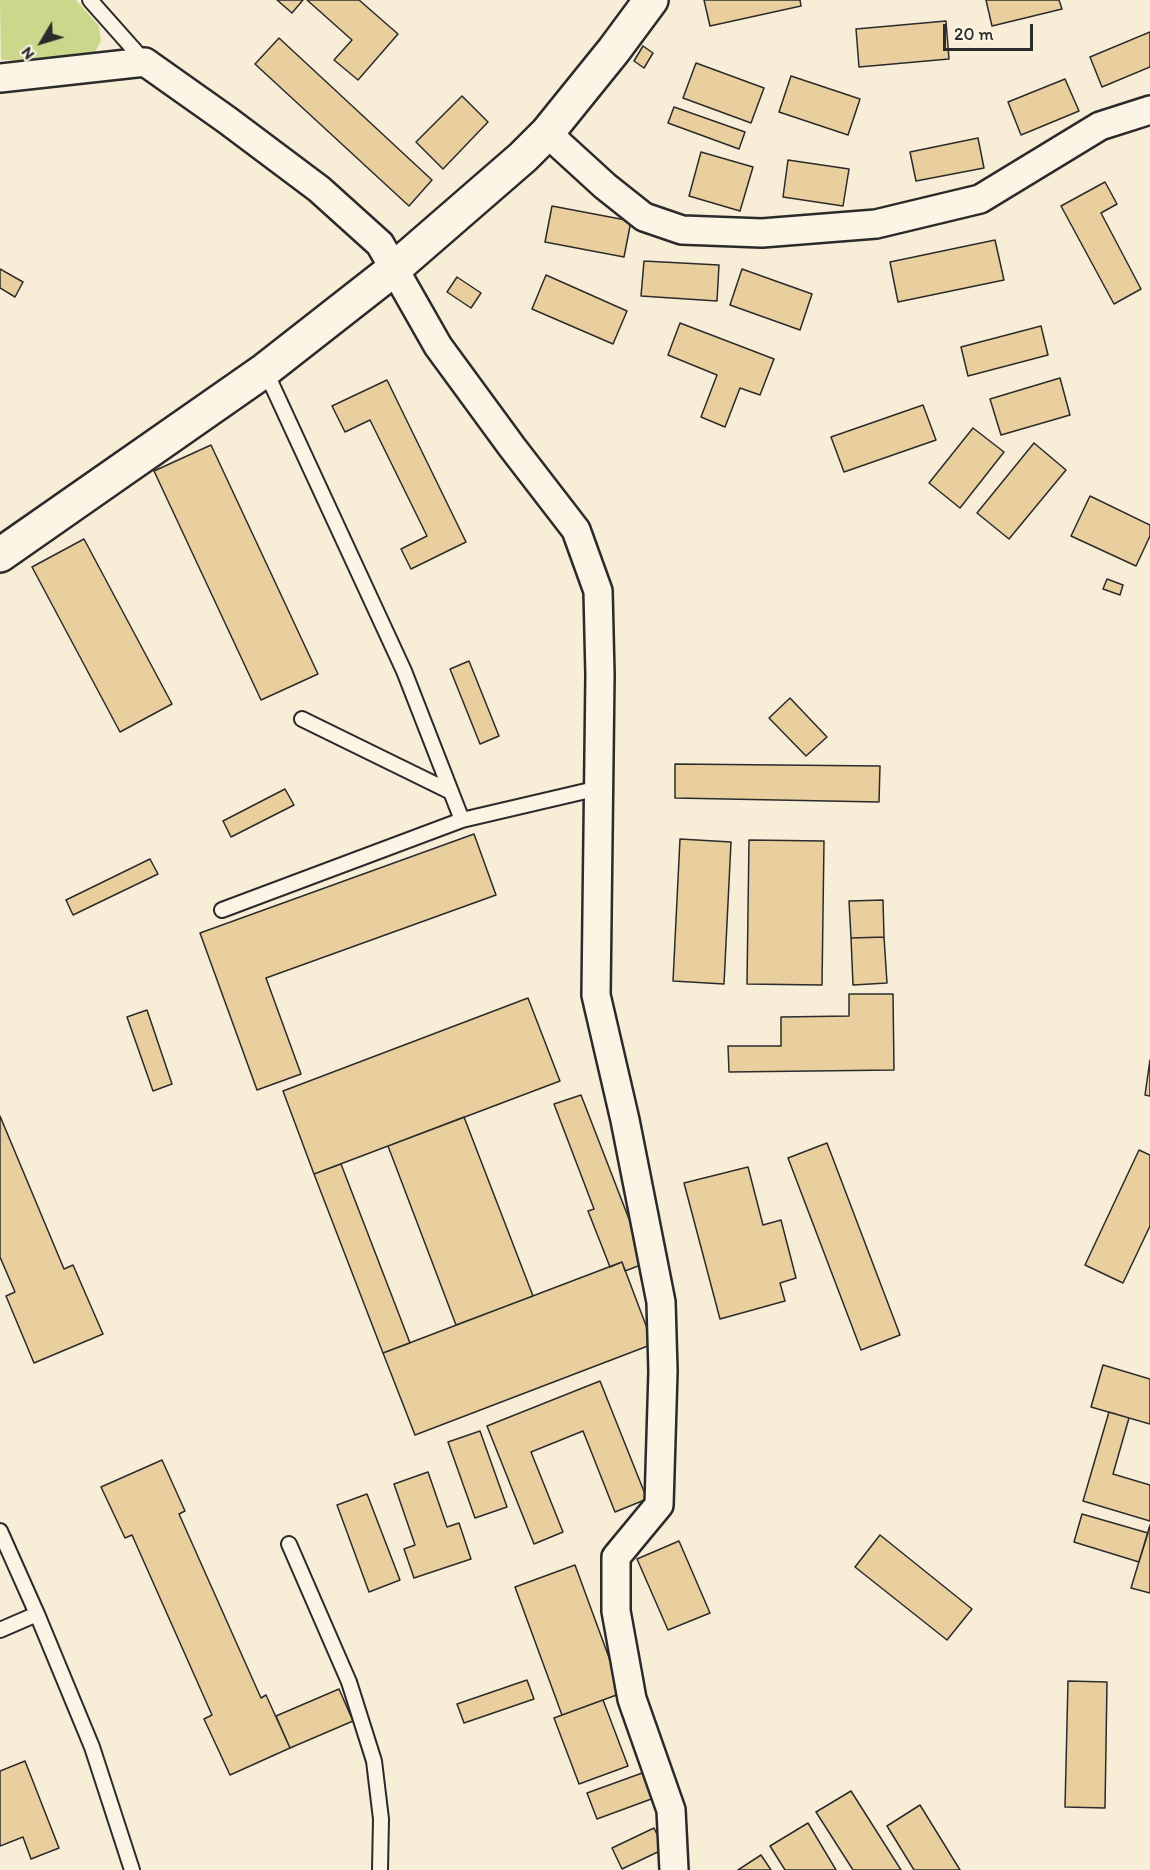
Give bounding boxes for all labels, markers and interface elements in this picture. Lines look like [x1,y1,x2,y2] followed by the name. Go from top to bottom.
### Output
[12,12,72,72] north arrow
[946,12,1036,50] scale bar
[954,23,994,45] text: 20 m
[17,43,38,63] text: N

